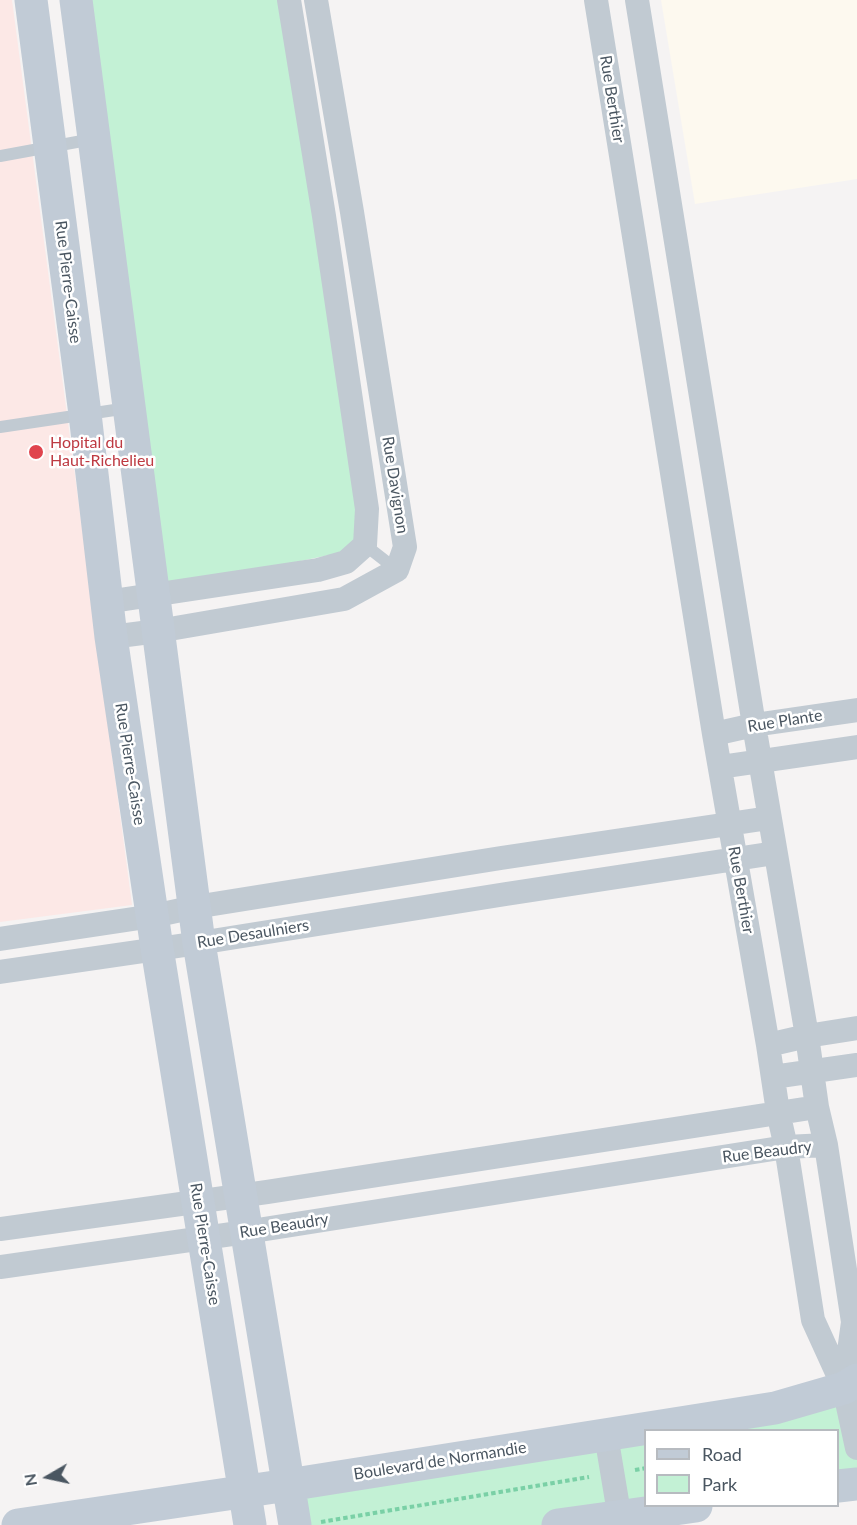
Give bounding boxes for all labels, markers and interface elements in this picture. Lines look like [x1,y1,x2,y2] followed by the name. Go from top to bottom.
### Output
[596,54,628,144] street label: Rue Berthier
[51,220,85,344] street label: Rue Pierre-Caisse
[50,433,154,471] place label: Hopital du Haut-Richelieu
[378,435,412,535] street label: Rue Davignon
[27,443,45,461] marker: Hopital du Haut-Richelieu
[111,702,149,826] street label: Rue Pierre-Caisse
[746,706,824,736] street label: Rue Plante
[724,845,758,935] street label: Rue Berthier
[196,916,310,952] street label: Rue Desaulniers
[721,1137,813,1167] street label: Rue Beaudry
[186,1182,224,1306] street label: Rue Pierre-Caisse
[238,1209,330,1243] street label: Rue Beaudry
[644,1429,839,1507] legend
[352,1438,528,1484] street label: Boulevard de Normandie
[702,1443,742,1465] text: Road
[18,1447,78,1507] north arrow
[19,1472,40,1487] text: N
[702,1473,737,1495] text: Park

